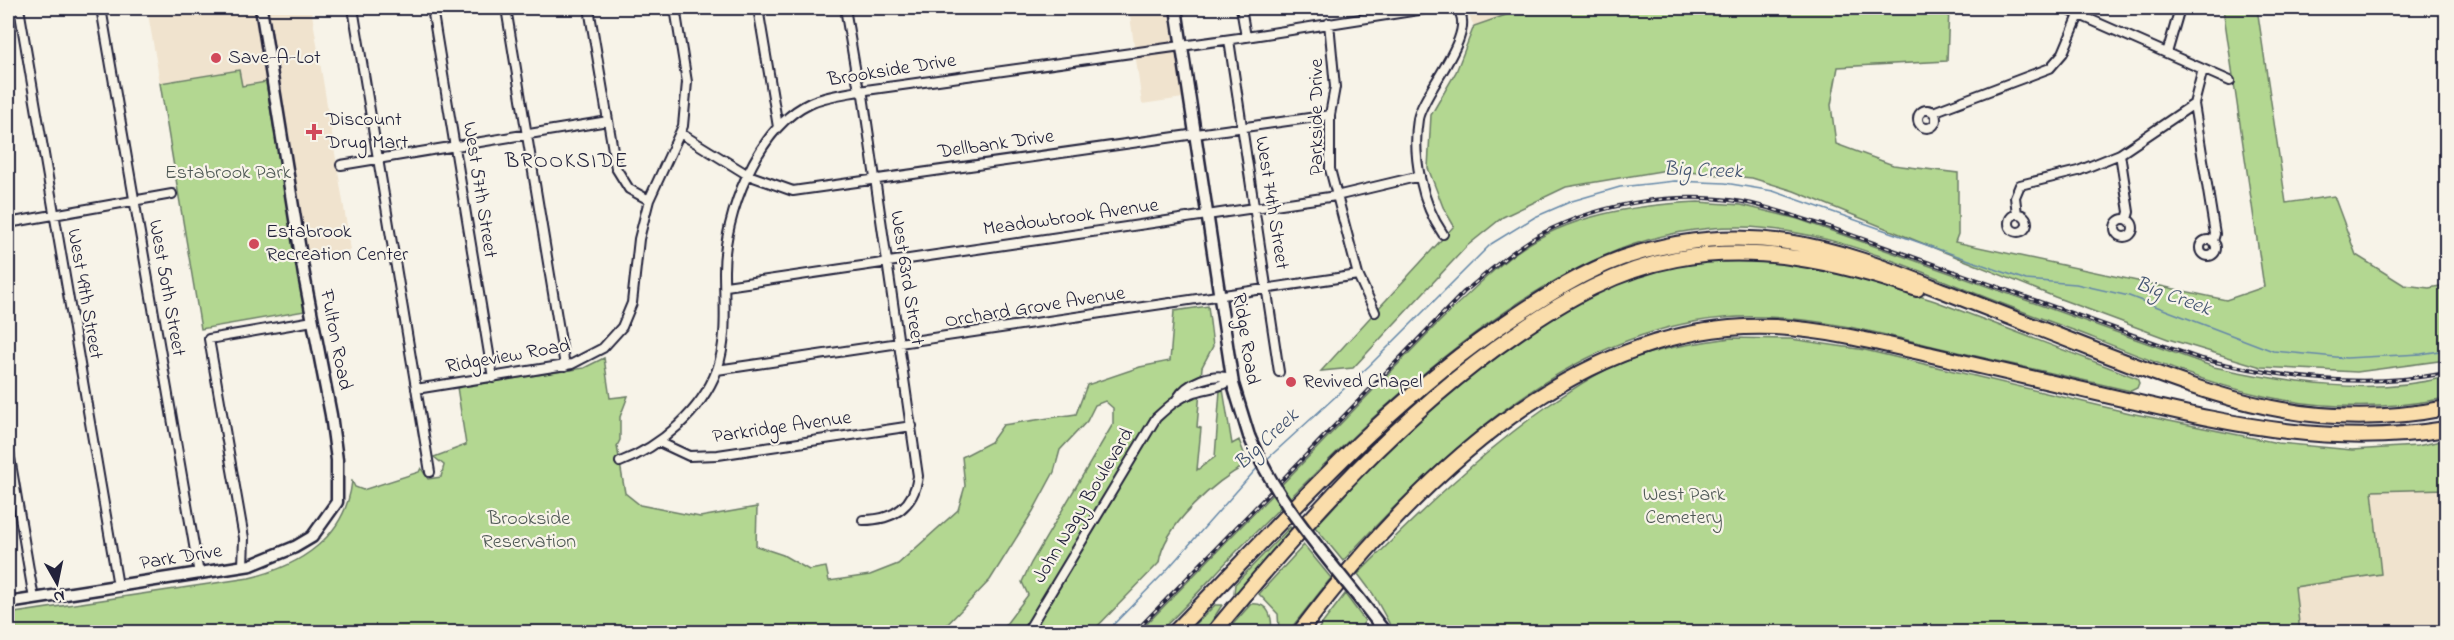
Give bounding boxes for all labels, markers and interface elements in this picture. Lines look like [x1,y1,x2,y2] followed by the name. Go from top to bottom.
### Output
[228,44,321,73] place label: Save-A-Lot
[825,47,958,96] street label: Brookside Drive
[209,51,223,65] marker: Save-A-Lot
[1303,59,1332,175] street label: Parkside Drive
[325,106,408,159] place label: Discount Drug Mart
[454,120,504,261] street label: West 57th Street
[935,122,1056,168] street label: Dellbank Drive
[307,125,321,139] marker: Discount Drug Mart
[1246,134,1296,272] street label: West 74th Street
[504,147,629,177] district label: BROOKSIDE
[1663,155,1744,188] water label: Big Creek
[165,159,292,188] park label: Estabrook Park
[981,191,1161,245] street label: Meadowbrook Avenue
[881,208,931,348] street label: West 63rd Street
[140,217,192,359] street label: West 50th Street
[266,218,409,270] place label: Estabrook Recreation Center
[58,226,110,362] street label: West 49th Street
[247,237,261,251] marker: Estabrook Recreation Center
[2131,269,2216,326] water label: Big Creek
[943,279,1127,337] street label: Orchard Grove Avenue
[311,286,359,393] street label: Fulton Road
[1222,291,1267,387] street label: Ridge Road
[444,332,573,383] street label: Ridgeview Road
[1303,368,1422,397] place label: Revived Chapel
[1284,375,1298,389] marker: Revived Chapel
[1228,402,1307,479] water label: Big Creek
[711,404,853,453] street label: Parkridge Avenue
[1026,423,1143,590] street label: John Nagy Boulevard
[1643,481,1725,533] park label: West Park Cemetery
[482,505,576,557] park label: Brookside Reservation
[138,537,224,579] street label: Park Drive
[27,553,87,613] north arrow
[52,583,66,609] text: N

